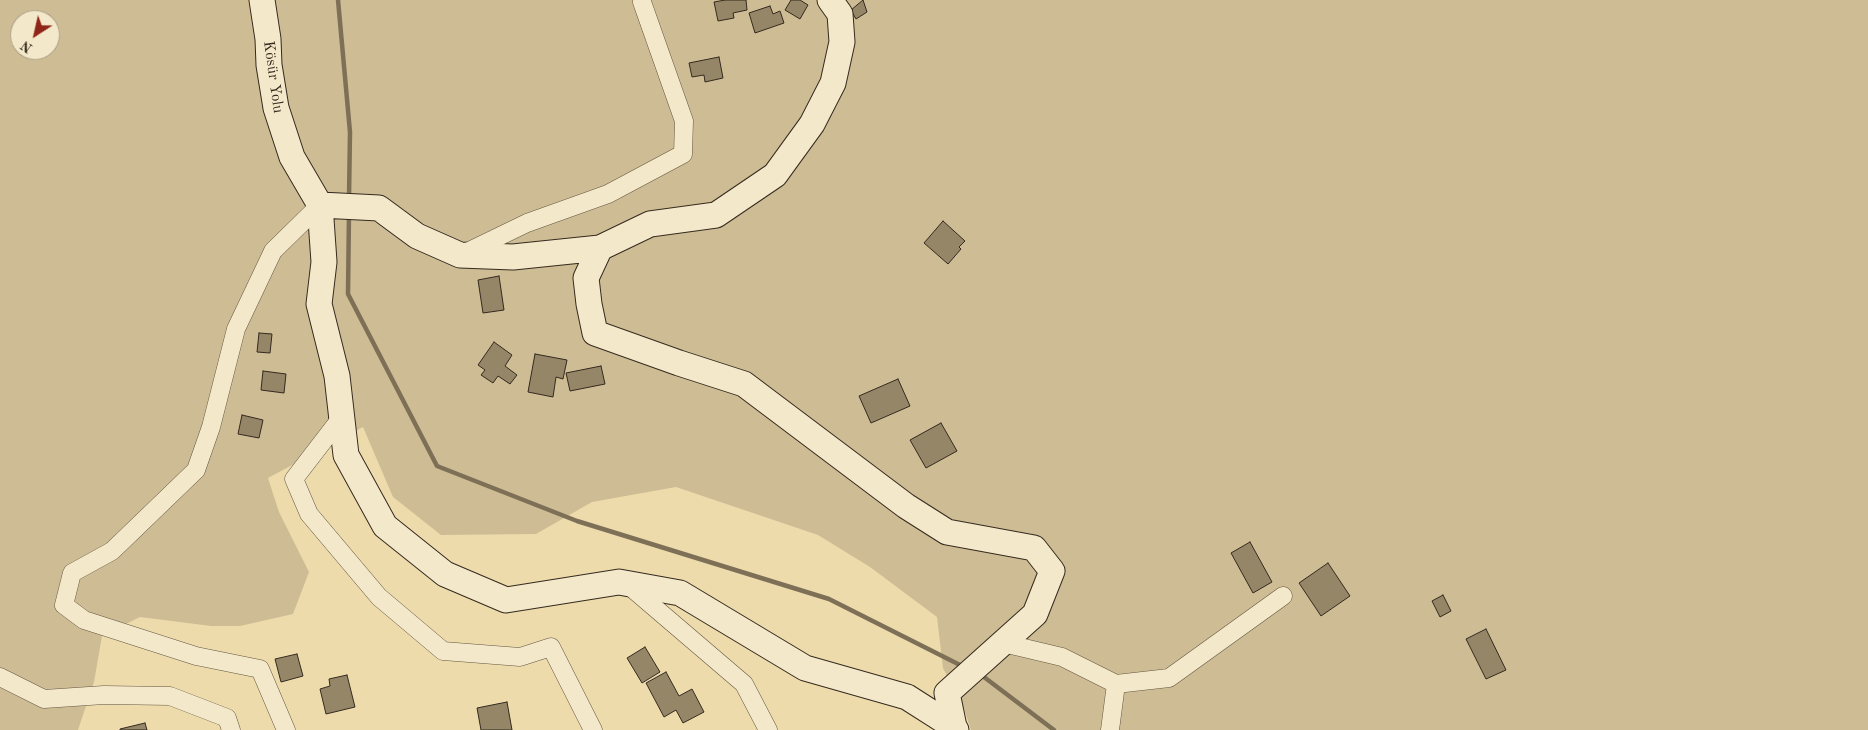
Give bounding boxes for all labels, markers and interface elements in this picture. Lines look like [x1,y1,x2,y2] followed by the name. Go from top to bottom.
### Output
[10,10,60,60] north arrow
[19,38,35,55] text: N
[259,40,287,114] street label: Kösür Yolu

